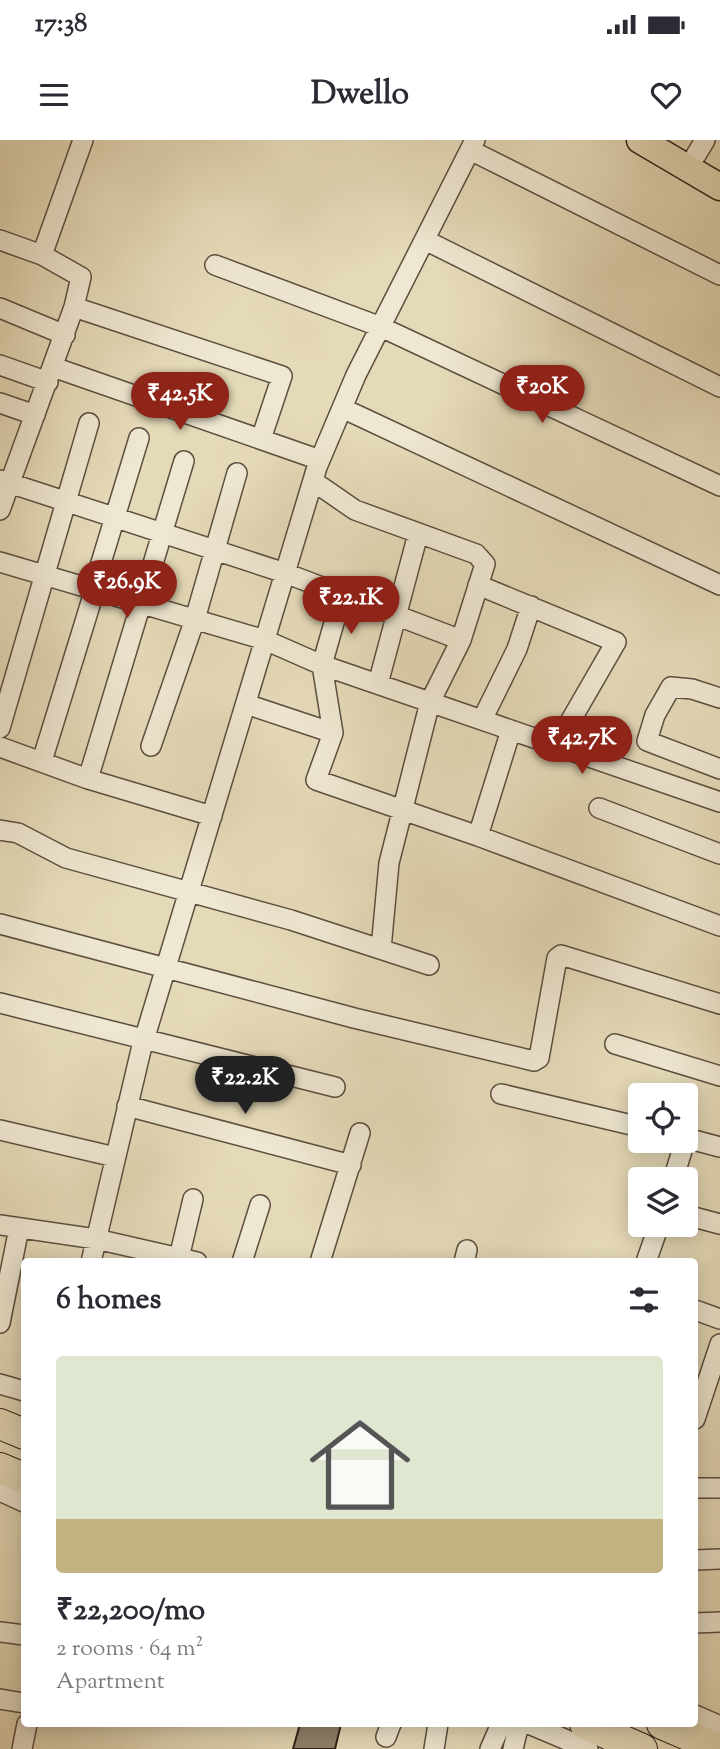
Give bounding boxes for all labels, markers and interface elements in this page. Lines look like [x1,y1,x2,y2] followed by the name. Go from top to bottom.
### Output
[35,6,87,43] text: 17:38
[311,72,409,118] text: Dwello
[35,76,73,114] icon: menu
[647,76,685,114] icon: heart
[501,366,583,425] pin: ₹20K
[516,371,568,404] text: ₹20K
[123,372,237,432] pin: ₹42.5K
[147,378,213,411] text: ₹42.5K
[70,560,184,620] pin: ₹26.9K
[93,566,161,599] text: ₹26.9K
[294,576,408,636] pin: ₹22.1K
[319,582,383,615] text: ₹22.1K
[525,716,639,776] pin: ₹42.7K
[547,722,617,755] text: ₹42.7K
[188,1056,302,1116] pin: ₹22.2K
[211,1062,279,1095] text: ₹22.2K
[628,1083,698,1237] map controls
[628,1083,698,1153] button: locate
[628,1167,698,1237] button: layers
[56,1279,161,1322] text: 6 homes
[625,1281,663,1319] icon: filters
[297,1402,423,1528] icon: home
[56,1590,205,1633] text: ₹22,200/mo
[56,1633,203,1666] text: 2 rooms · 64 m²
[56,1666,165,1699] text: Apartment

